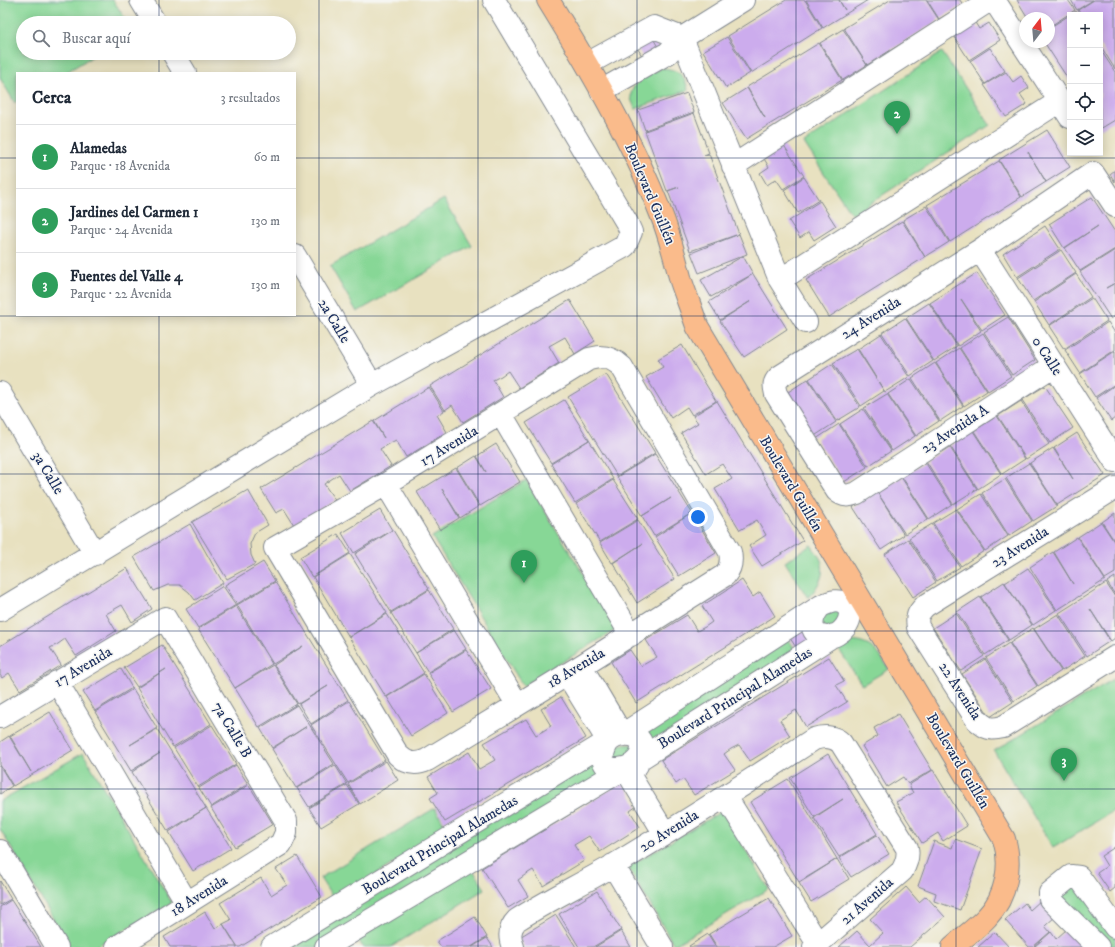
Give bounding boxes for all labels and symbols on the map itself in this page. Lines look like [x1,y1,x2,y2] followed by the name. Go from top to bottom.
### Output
[1019,12,1055,48] north arrow
[884,101,910,134] pin: 2
[620,140,680,248] street label: Boulevard Guillén
[838,292,905,344] street label: 24 Avenida
[313,295,355,347] street label: 2a Calle
[1027,333,1067,379] street label: 0 Calle
[918,400,993,458] street label: 23 Avenida A
[417,421,482,471] street label: 17 Avenida
[755,433,827,536] street label: Boulevard Guillén
[28,448,68,498] street label: 3a Calle
[688,507,708,527] your location
[988,522,1053,572] street label: 23 Avenida
[511,550,537,583] pin: 1
[51,642,116,692] street label: 17 Avenida
[544,643,609,693] street label: 18 Avenida
[654,643,816,753] street label: Boulevard Principal Alamedas
[934,658,986,724] street label: 22 Avenida
[208,699,256,761] street label: 7a Calle B
[922,710,994,813] street label: Boulevard Guillén
[1051,748,1077,781] pin: 3
[359,791,521,899] street label: Boulevard Principal Alamedas
[636,805,703,857] street label: 20 Avenida
[167,871,232,921] street label: 18 Avenida
[837,873,898,929] street label: 21 Avenida

